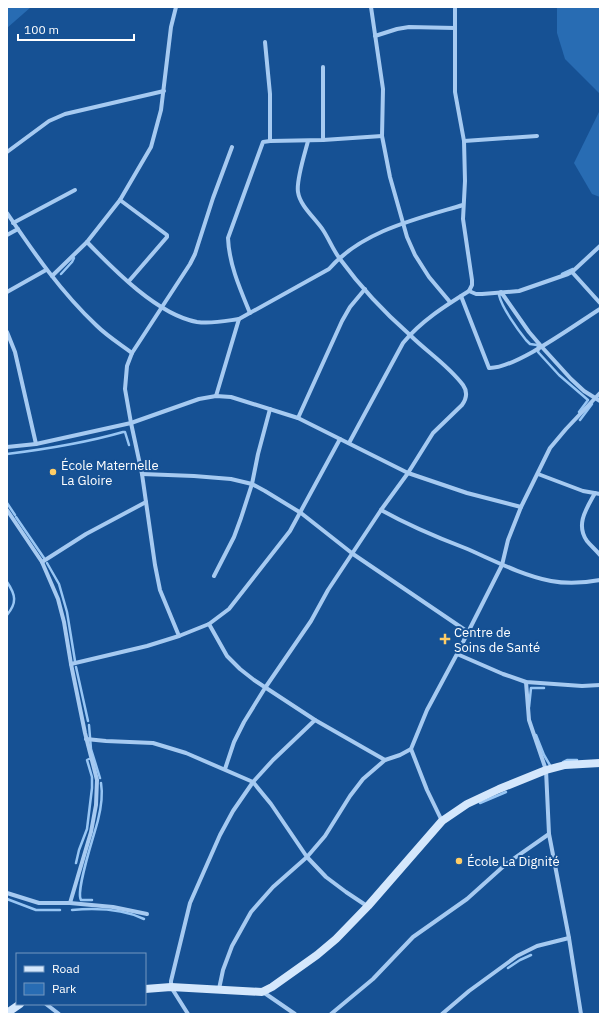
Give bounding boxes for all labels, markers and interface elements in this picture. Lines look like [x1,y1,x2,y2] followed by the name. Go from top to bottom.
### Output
[18,16,134,42] scale bar
[24,22,59,37] text: 100 m
[61,457,159,489] place label: École Maternelle La Gloire
[48,467,58,477] marker: École Maternelle La Gloire
[454,624,540,656] place label: Centre de Soins de Santé
[439,633,451,645] marker: Centre de Soins de Santé
[467,853,560,870] place label: École La Dignité
[454,856,464,866] marker: École La Dignité
[16,953,146,1005] legend
[52,961,80,976] text: Road
[52,981,77,996] text: Park

